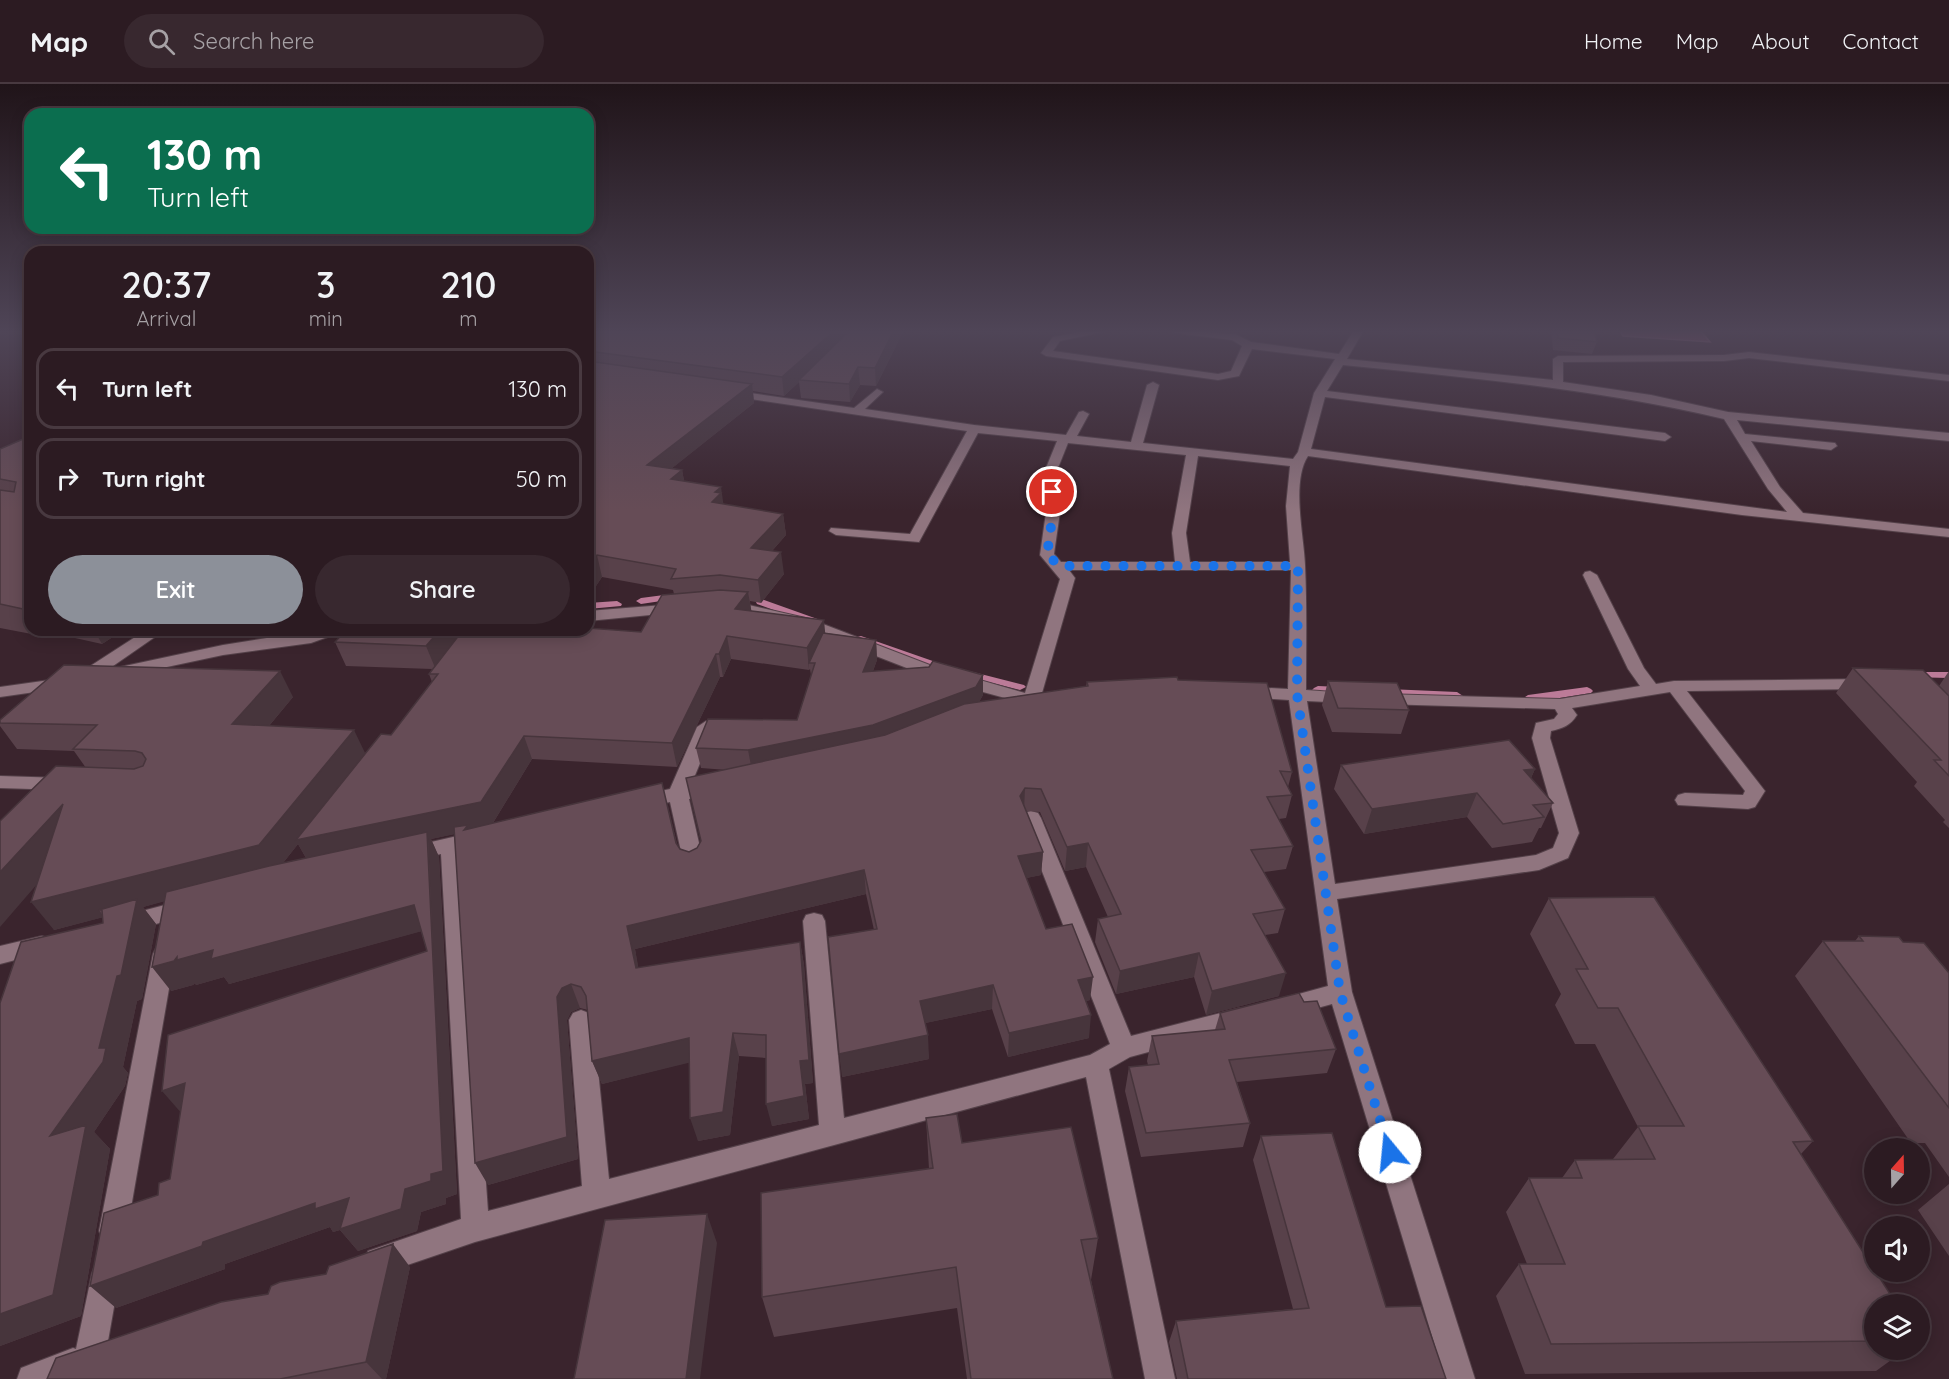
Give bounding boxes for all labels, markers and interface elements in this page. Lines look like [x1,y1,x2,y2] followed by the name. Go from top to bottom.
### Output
[124,14,544,68] search box
[30,24,88,59] text: Map
[145,25,178,58] icon: search
[193,27,315,55] text: Search here
[1584,28,1643,54] text: Home
[1676,28,1719,54] text: Map
[1752,28,1810,54] text: About
[1843,28,1919,54] text: Contact
[147,128,262,181] text: 130 m
[48,132,126,210] icon: left
[147,180,249,214] text: Turn left
[122,262,211,307] text: 20:37
[316,262,335,307] text: 3
[440,262,496,307] text: 210
[136,306,196,331] text: Arrival
[309,306,343,331] text: min
[459,306,477,331] text: m
[51,372,84,405] icon: left
[102,375,192,403] text: Turn left
[508,375,567,403] text: 130 m
[51,462,84,495] icon: right
[102,465,206,493] text: Turn right
[516,465,567,493] text: 50 m
[1026,466,1077,517] pin
[1035,475,1068,508] icon: arrive
[48,555,303,624] button: Exit
[315,555,570,624] button: Share
[1358,1120,1422,1184] position arrow
[1864,1138,1930,1204] north arrow
[1864,1138,1930,1360] map controls
[1864,1216,1930,1282] button: sound
[1864,1294,1930,1360] button: layers

